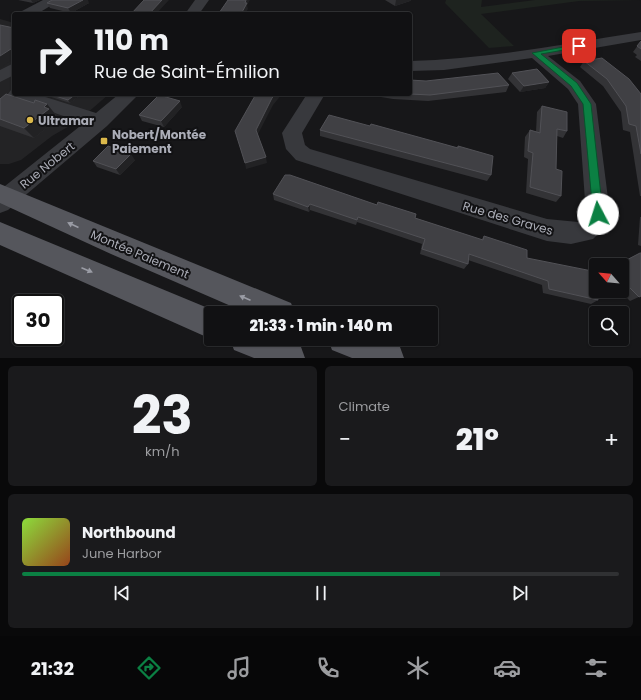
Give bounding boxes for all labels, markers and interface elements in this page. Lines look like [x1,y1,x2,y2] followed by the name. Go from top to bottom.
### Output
[94,21,169,60] text: 110 m
[28,28,80,80] icon: right
[562,29,596,63] pin
[568,35,590,57] icon: arrive
[94,59,280,84] text: Rue de Saint-Émilion
[38,112,94,129] place label: Ultramar
[25,115,35,125] marker: Ultramar
[112,126,207,157] place label: Nobert/Montée Paiement
[99,136,109,146] marker: Nobert/Montée Paiement
[16,138,78,192] street label: Rue Nobert
[577,193,619,235] position arrow
[461,197,555,239] street label: Rue des Graves
[68,222,79,228] one-way arrow
[88,226,192,282] street label: Montée Paiement
[589,258,629,298] north arrow
[589,258,629,346] map controls
[82,268,94,274] one-way arrow
[12,294,64,346] speed limit sign: 30
[239,295,250,301] one-way arrow
[589,306,629,346] button: search
[250,315,392,336] text: 21:33 · 1 min · 140 m
[132,379,193,452] text: 23
[339,397,390,416] text: Climate
[456,418,499,461] text: 21°
[339,424,351,455] text: −
[604,424,619,455] text: +
[145,442,180,461] text: km/h
[82,522,176,543] text: Northbound
[82,544,162,563] text: June Harbor
[111,582,133,604] icon: previous
[310,582,332,604] icon: pause
[509,582,531,604] icon: next
[135,654,163,682] icon: directions
[225,654,253,682] icon: music
[314,654,342,682] icon: phone
[404,654,432,682] icon: climate
[493,654,521,682] icon: car
[582,654,610,682] icon: filters
[31,656,74,681] text: 21:32

